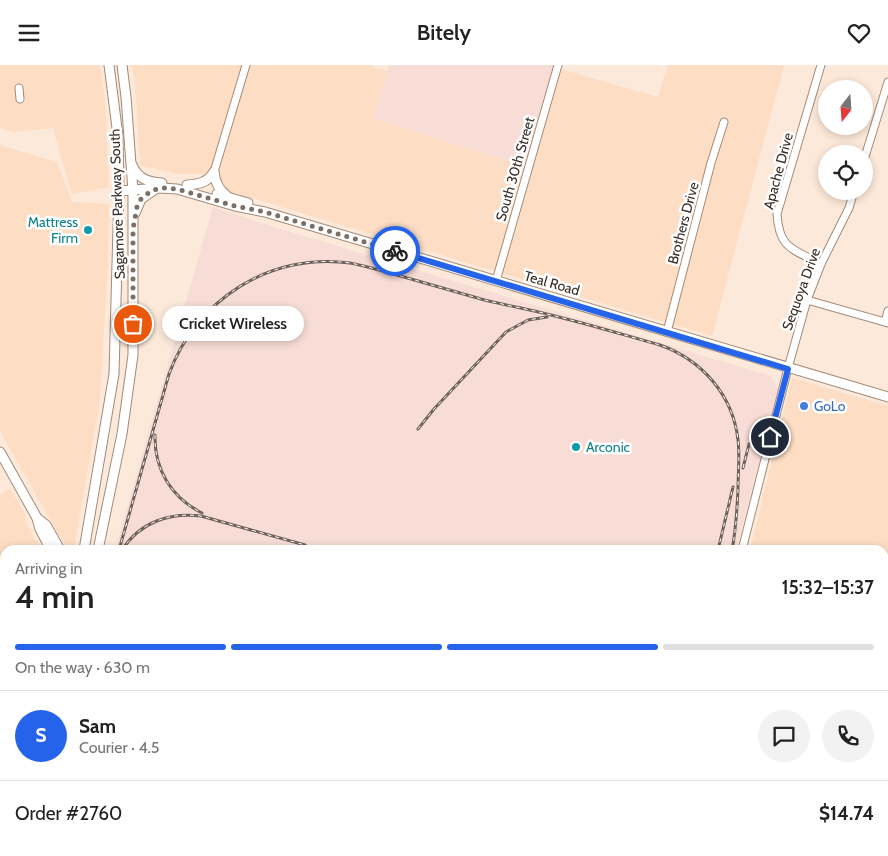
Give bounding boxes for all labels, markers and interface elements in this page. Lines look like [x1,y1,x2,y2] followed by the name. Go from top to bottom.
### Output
[15,19,43,47] icon: menu
[417,19,471,46] text: Bitely
[845,19,873,47] icon: heart
[818,80,872,135] north arrow
[818,80,873,200] map controls
[492,115,539,223] street label: South 30th Street
[105,128,129,280] street label: Sagamore Parkway South
[759,131,797,211] street label: Apache Drive
[818,145,873,200] button: locate
[663,180,703,266] street label: Brothers Drive
[28,213,78,247] place label: Mattress Firm
[82,224,94,236] marker: Mattress Firm
[370,226,420,276] courier
[381,237,409,265] icon: bike
[778,245,824,333] street label: Sequoya Drive
[522,266,582,300] street label: Teal Road
[112,303,154,345] pin
[163,307,306,341] callout: Cricket Wireless
[119,310,147,338] icon: bag
[179,314,287,333] text: Cricket Wireless
[814,397,846,415] place label: GoLo
[798,400,810,412] marker: GoLo
[749,416,791,458] pin
[756,423,784,451] icon: home
[586,438,630,456] place label: Arconic
[570,441,582,453] marker: Arconic
[15,559,82,578] text: Arriving in
[782,576,874,599] text: 15:32–15:37
[15,577,95,616] text: 4 min
[15,658,150,677] text: On the way · 630 m
[758,710,810,762] button: chat
[822,710,874,762] button: phone
[79,715,116,738] text: Sam
[35,724,47,747] text: S
[79,738,160,757] text: Courier · 4.5
[15,802,122,825] text: Order #2760
[819,802,874,825] text: $14.74

